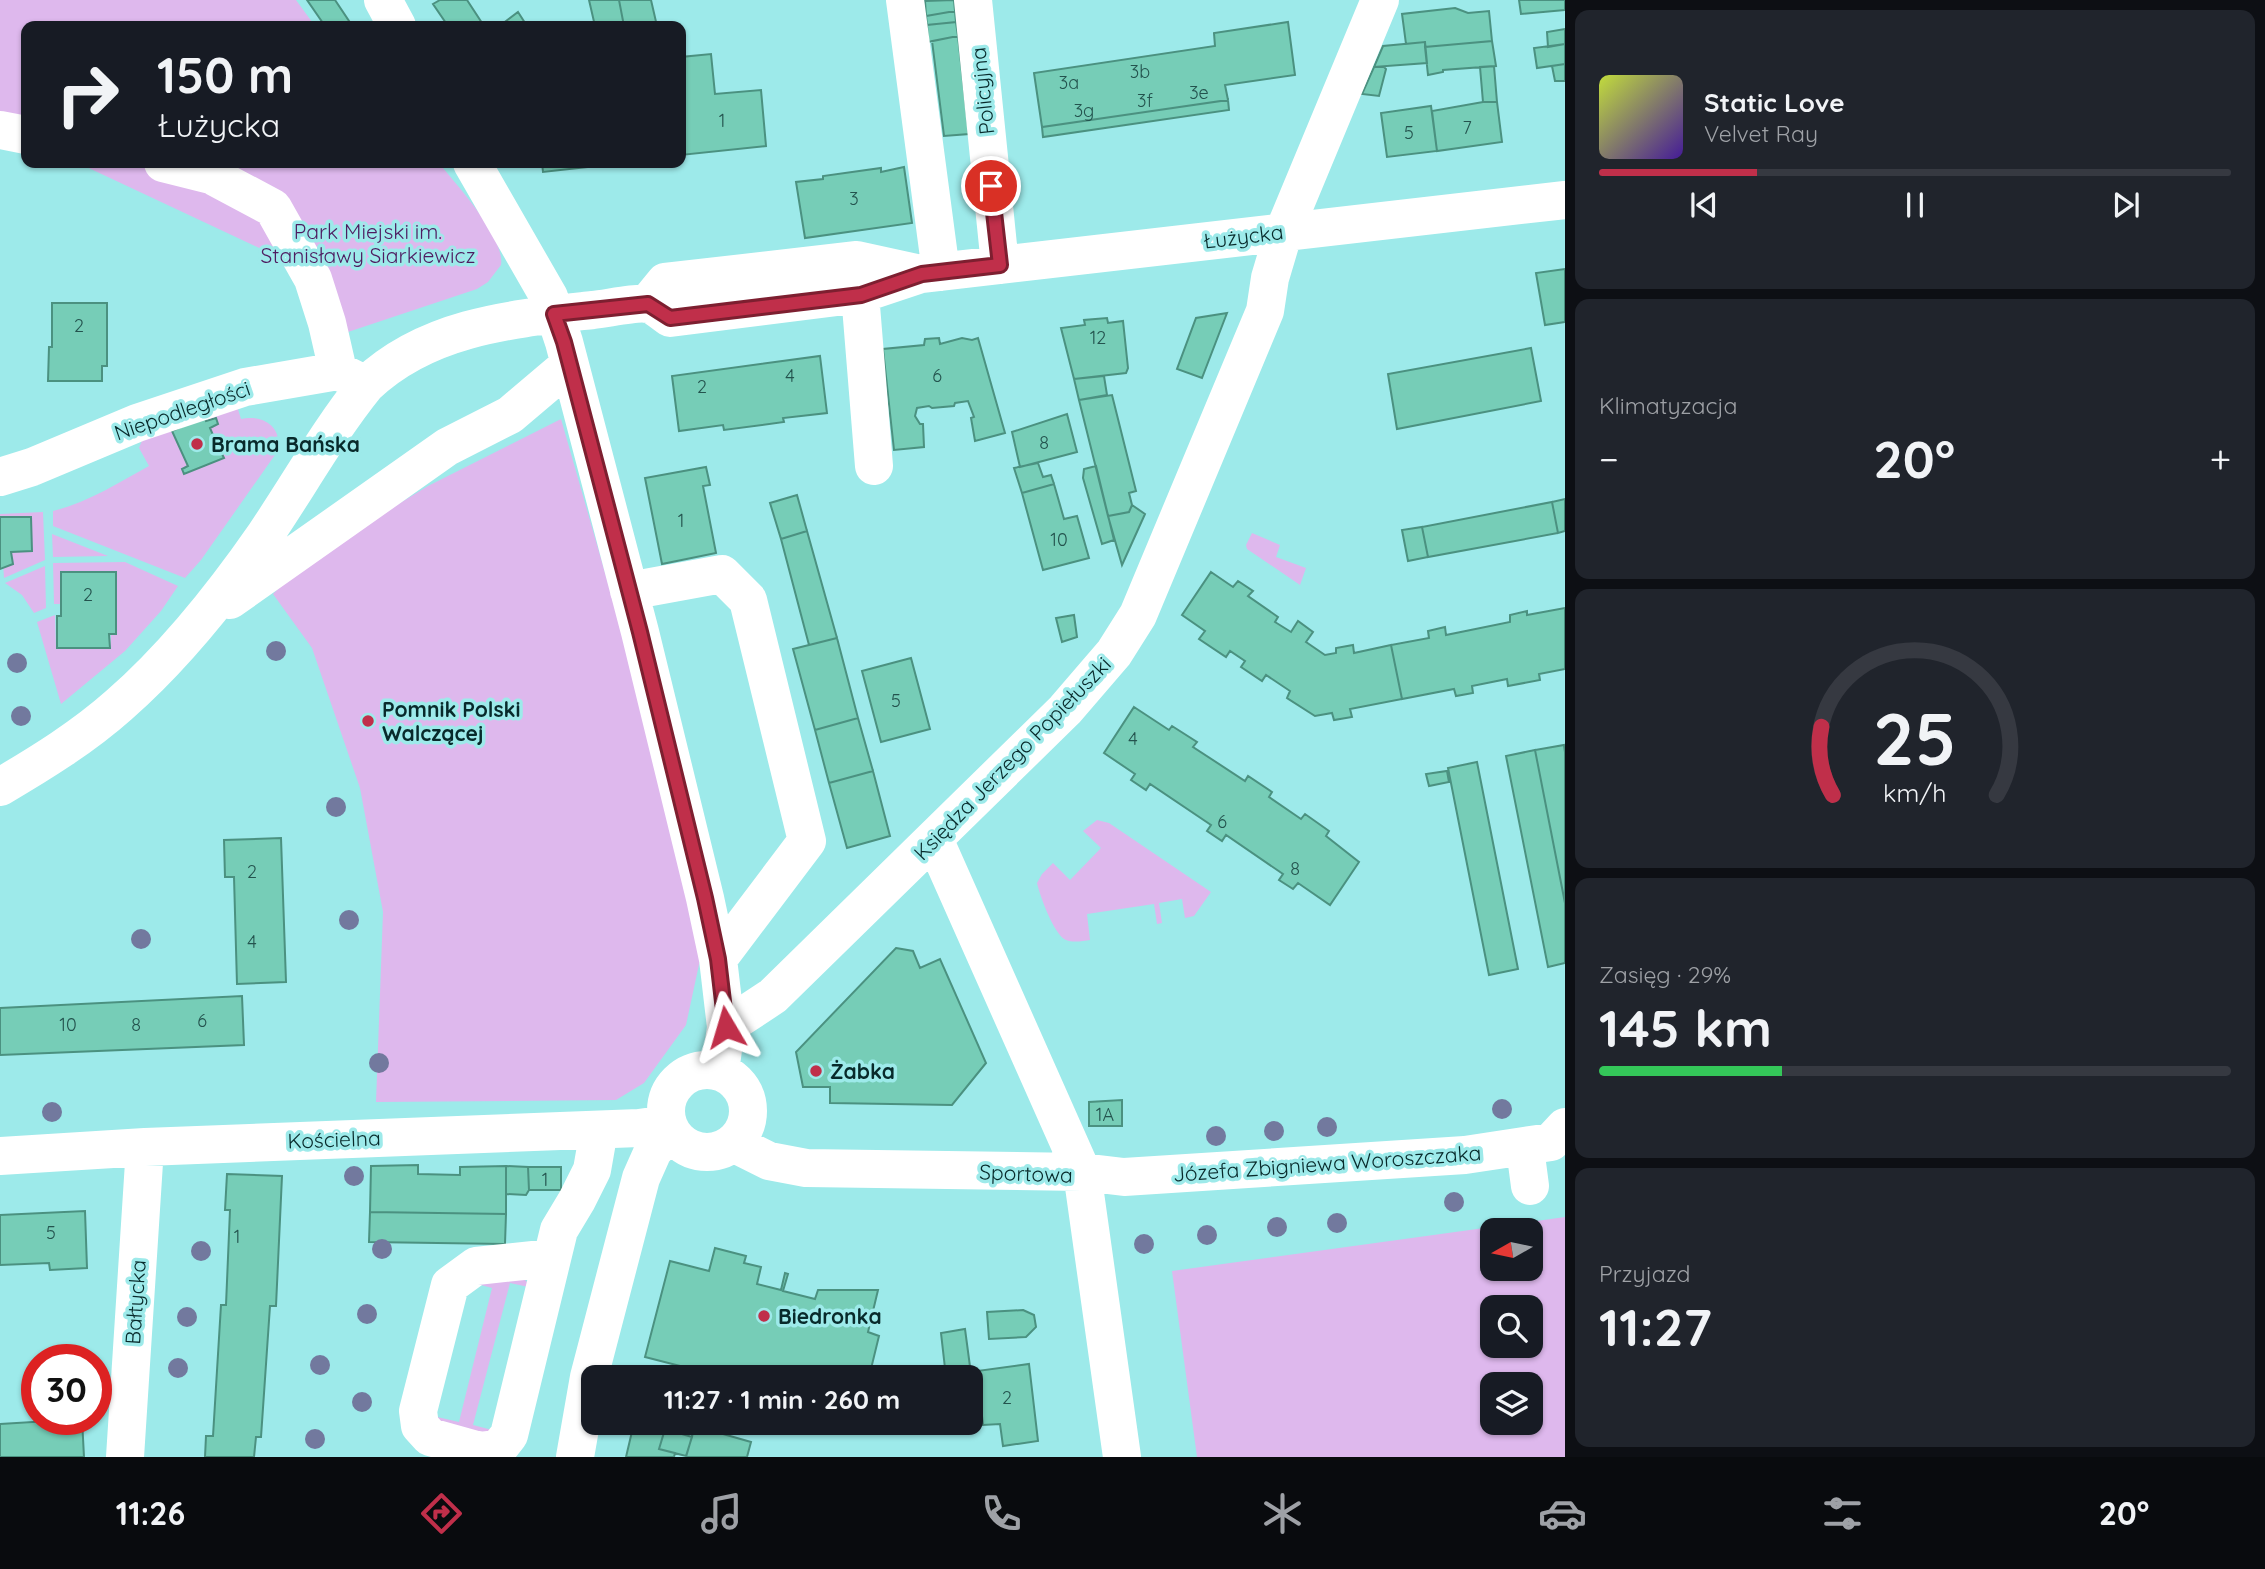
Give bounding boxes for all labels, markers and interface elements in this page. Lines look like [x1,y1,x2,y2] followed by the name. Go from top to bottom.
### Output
[157,44,293,105] text: 150 m
[964,46,1000,136] street label: Policyjna
[42,49,133,140] icon: right
[1130,60,1150,83] house number: 3b
[1059,71,1079,94] house number: 3a
[1189,81,1209,104] house number: 3e
[1704,86,1845,119] text: Static Love
[1137,89,1153,112] house number: 3f
[1074,99,1094,122] house number: 3g
[157,105,280,145] text: Łużycka
[719,109,725,132] house number: 1
[1462,116,1472,139] house number: 7
[1704,119,1818,148] text: Velvet Ray
[1404,121,1414,144] house number: 5
[961,156,1021,216] pin
[972,167,1010,205] icon: arrive
[1685,186,1723,224] icon: previous
[1896,186,1934,224] icon: pause
[2107,186,2145,224] icon: next
[849,187,859,210] house number: 3
[261,218,475,268] park label: Park Miejski im. Stanisławy Siarkiewicz
[1201,218,1285,254] street label: Łużycka
[74,314,84,337] house number: 2
[1090,326,1106,349] house number: 12
[785,364,795,387] house number: 4
[932,364,942,387] house number: 6
[111,375,253,445] street label: Niepodległości
[697,375,707,398] house number: 2
[1599,391,1738,420] text: Klimatyzacja
[1873,426,1955,491] text: 20°
[211,431,360,457] place label: Brama Bańska
[1039,431,1049,454] house number: 8
[1599,435,1619,483] text: −
[2210,435,2231,483] text: +
[189,436,205,452] marker: Brama Bańska
[678,509,684,532] house number: 1
[1050,528,1068,551] house number: 10
[83,583,93,606] house number: 2
[908,651,1116,865] street label: Księdza Jerzego Popiełuszki
[891,689,901,712] house number: 5
[1873,692,1957,783] text: 25
[382,696,520,746] place label: Pomnik Polski Walczącej
[360,713,376,729] marker: Pomnik Polski Walczącej
[1128,727,1138,750] house number: 4
[1883,776,1947,807] text: km/h
[1217,810,1227,833] house number: 6
[1290,857,1300,880] house number: 8
[247,860,257,883] house number: 2
[247,930,257,953] house number: 4
[1599,960,1731,989] text: Zasięg · 29%
[689,990,763,1064] position arrow
[1599,995,1772,1060] text: 145 km
[197,1009,207,1032] house number: 6
[59,1013,77,1036] house number: 10
[131,1013,141,1036] house number: 8
[830,1058,895,1084] place label: Żabka
[808,1063,824,1079] marker: Żabka
[1096,1103,1115,1126] house number: 1A
[287,1124,381,1154] street label: Kościelna
[1172,1139,1482,1187] street label: Józefa Zbigniewa Woroszczaka
[979,1158,1073,1188] street label: Sportowa
[542,1168,548,1191] house number: 1
[1480,1218,1544,1281] north arrow
[1480,1218,1543,1435] map controls
[46,1221,56,1244] house number: 5
[234,1225,240,1248] house number: 1
[119,1259,151,1345] street label: Bałtycka
[1599,1259,1691,1288] text: Przyjazd
[1599,1294,1712,1359] text: 11:27
[1480,1295,1543,1358] button: search
[778,1303,882,1329] place label: Biedronka
[756,1308,772,1324] marker: Biedronka
[21,1344,112,1435] speed limit sign: 30
[1480,1372,1543,1435] button: layers
[664,1383,900,1416] text: 11:27 · 1 min · 260 m
[1002,1386,1012,1409] house number: 2
[417,1489,466,1538] icon: directions
[697,1489,746,1538] icon: music
[977,1489,1026,1538] icon: phone
[1258,1489,1307,1538] icon: climate
[1538,1489,1587,1538] icon: car
[1818,1489,1867,1538] icon: filters
[116,1493,185,1533] text: 11:26
[2099,1493,2149,1533] text: 20°

